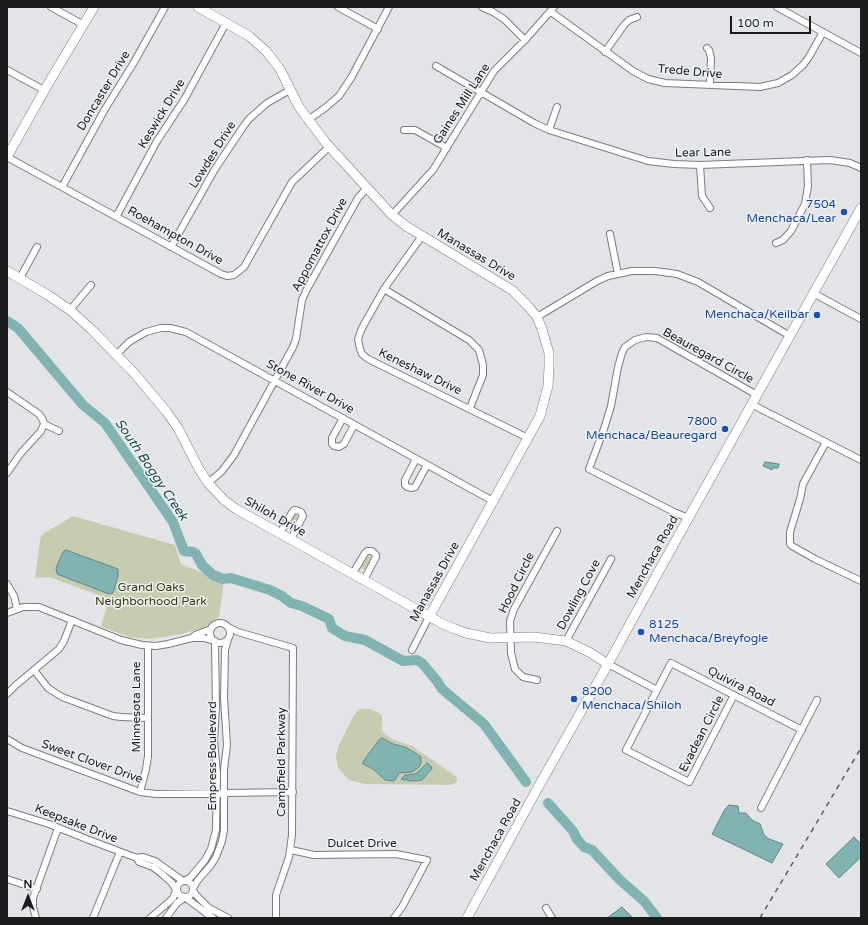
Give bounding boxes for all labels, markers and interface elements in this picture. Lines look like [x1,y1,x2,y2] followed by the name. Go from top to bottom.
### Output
[732,8,813,34] scale bar
[737,16,774,30] text: 100 m
[74,48,134,134] street label: Doncaster Drive
[431,61,493,147] street label: Gaines Mill Lane
[657,62,723,82] street label: Trede Drive
[136,77,188,151] street label: Keswick Drive
[187,119,239,191] street label: Lowdes Drive
[675,145,731,161] street label: Lear Lane
[289,196,351,294] street label: Appomattox Drive
[747,198,836,226] place label: 7504 Menchaca/Lear
[125,204,225,268] street label: Roehampton Drive
[839,207,849,217] marker: 7504 Menchaca/Lear
[434,226,518,284] street label: Manassas Drive
[705,308,809,322] place label: Menchaca/Keilbar
[812,310,822,320] marker: Menchaca/Keilbar
[660,325,756,387] street label: Beauregard Circle
[376,346,464,398] street label: Keneshaw Drive
[264,357,356,417] street label: Stone River Drive
[586,415,717,443] place label: 7800 Menchaca/Beauregard
[111,416,191,524] water label: South Boggy Creek
[720,424,730,434] marker: 7800 Menchaca/Beauregard
[242,494,308,540] street label: Shiloh Drive
[624,513,682,601] street label: Menchaca Road
[407,540,463,624] street label: Manassas Drive
[496,550,538,616] street label: Hood Circle
[554,557,604,633] street label: Dowling Cove
[95,581,207,609] park label: Grand Oaks Neighborhood Park
[649,618,768,646] place label: 8125 Menchaca/Breyfogle
[636,627,646,637] marker: 8125 Menchaca/Breyfogle
[130,661,144,753] street label: Minnesota Lane
[705,664,777,710] street label: Quivira Road
[582,685,682,713] place label: 8200 Menchaca/Shiloh
[677,693,727,775] street label: Evadean Circle
[569,694,579,704] marker: 8200 Menchaca/Shiloh
[206,701,220,811] street label: Empress Boulevard
[275,707,289,817] street label: Campfield Parkway
[39,737,145,787] street label: Sweet Clover Drive
[467,796,525,884] street label: Menchaca Road
[33,802,119,846] street label: Keepsake Drive
[327,837,397,851] street label: Dulcet Drive
[8,877,48,917] north arrow
[24,878,32,891] text: N

